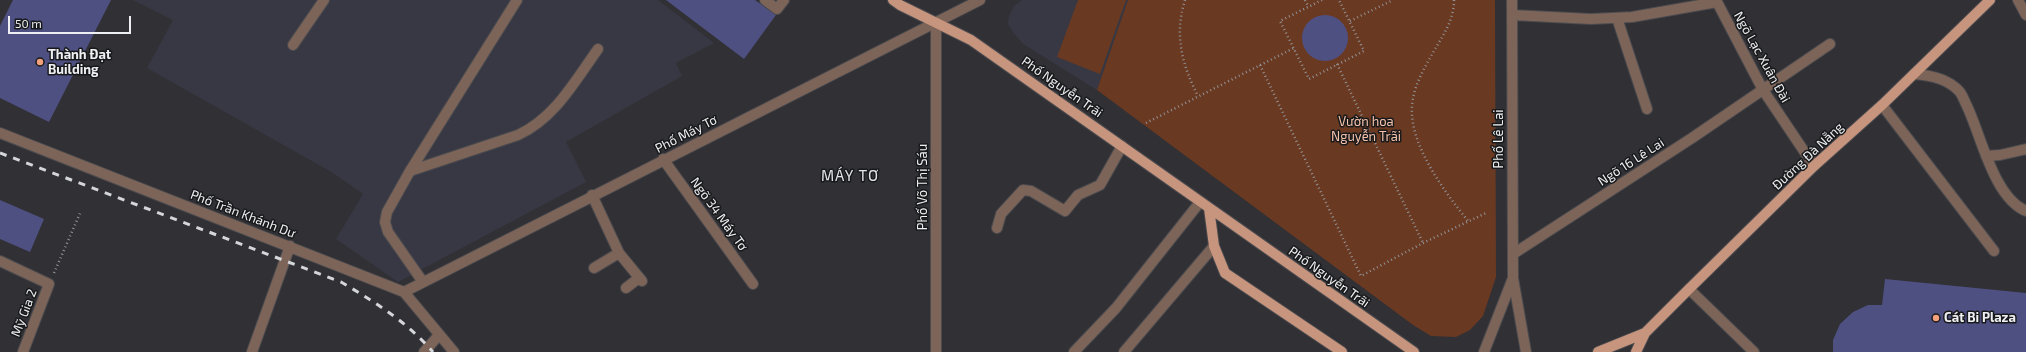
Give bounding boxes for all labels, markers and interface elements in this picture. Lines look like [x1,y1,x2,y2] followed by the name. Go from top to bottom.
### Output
[10,8,133,34] scale bar
[1731,9,1793,105] street label: Ngõ Lạc Xuân Đài
[15,16,42,30] text: 50 m
[48,47,111,78] place label: Thành Đạt Building
[1018,53,1106,121] street label: Phố Nguyễn Trãi
[35,57,45,67] marker: Thành Đạt Building
[1491,109,1507,169] street label: Phố Lê Lai
[652,112,720,156] street label: Phố Máy Tơ
[1331,114,1401,145] park label: Vườn hoa Nguyễn Trãi
[1769,119,1847,193] street label: Đường Đà Nẵng
[1595,135,1667,189] street label: Ngõ 16 Lê Lai
[915,144,931,230] street label: Phố Võ Thị Sáu
[821,167,879,185] district label: MÁY TƠ
[687,174,751,254] street label: Ngõ 34 Máy Tơ
[188,187,298,241] street label: Phố Trần Khánh Dư
[1285,243,1373,311] street label: Phố Nguyễn Trãi
[8,287,40,339] street label: Mỹ Gia 2
[1944,310,2016,326] place label: Cát Bi Plaza
[1931,313,1941,323] marker: Cát Bi Plaza

